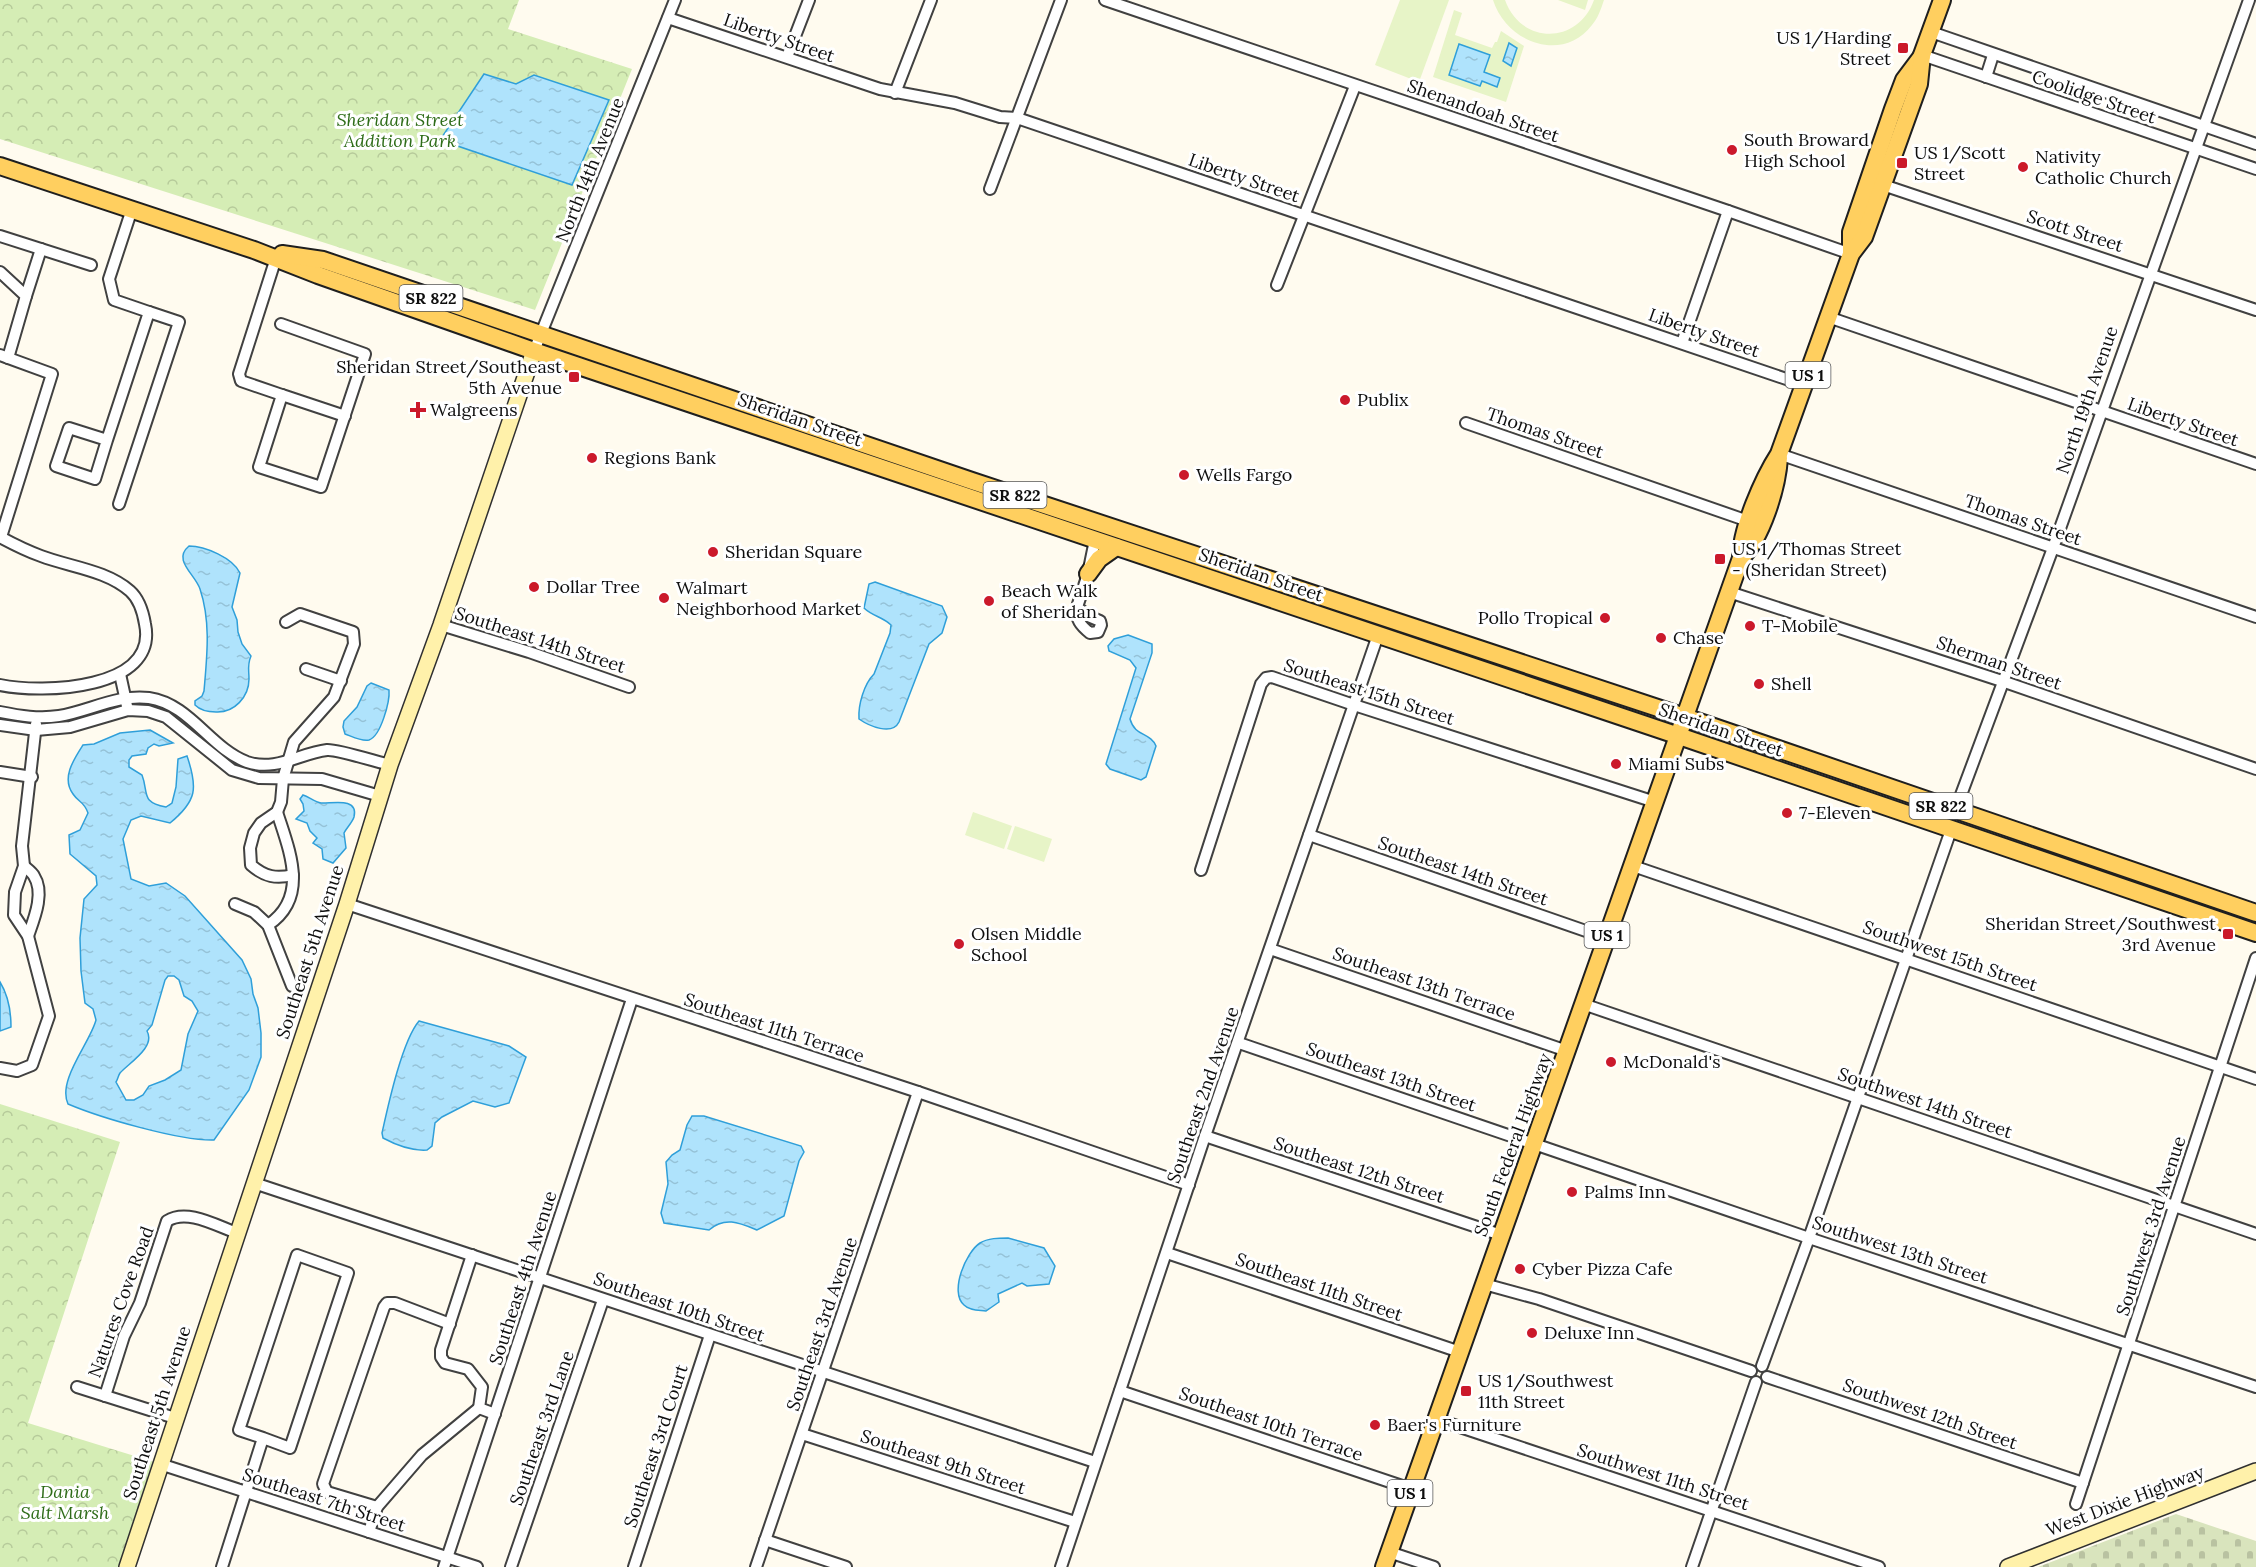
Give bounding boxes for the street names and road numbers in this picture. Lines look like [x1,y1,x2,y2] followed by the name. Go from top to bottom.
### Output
[721,8,838,67] street label: Liberty Street
[2029,65,2159,129] street label: Coolidge Street
[1404,74,1562,147] street label: Shenandoah Street
[550,94,629,246] street label: North 14th Avenue
[1186,148,1303,207] street label: Liberty Street
[2024,204,2126,257] street label: Scott Street
[400,285,462,311] road number: SR 822
[1646,303,1763,362] street label: Liberty Street
[2050,323,2123,477] street label: North 19th Avenue
[1786,362,1830,388] road number: US 1
[735,387,866,452] street label: Sheridan Street
[2125,392,2242,451] street label: Liberty Street
[1484,402,1607,463] street label: Thomas Street
[984,482,1046,508] road number: SR 822
[1962,489,2085,550] street label: Thomas Street
[1196,542,1327,607] street label: Sheridan Street
[452,601,628,678] street label: Southeast 14th Street
[1934,630,2065,695] street label: Sherman Street
[1281,653,1457,730] street label: Southeast 15th Street
[1656,697,1787,762] street label: Sheridan Street
[1910,793,1972,819] road number: SR 822
[1375,831,1551,910] street label: Southeast 14th Street
[271,862,349,1042] street label: Southeast 5th Avenue
[1860,915,2040,996] street label: Southwest 15th Street
[1584,922,1630,948] road number: US 1
[1330,941,1519,1026] street label: Southeast 13th Terrace
[681,988,867,1068] street label: Southeast 11th Terrace
[1161,1003,1244,1186] street label: Southeast 2nd Avenue
[1303,1037,1479,1116] street label: Southeast 13th Street
[1469,1050,1557,1240] street label: South Federal Highway
[1835,1062,2015,1143] street label: Southwest 14th Street
[1271,1131,1447,1208] street label: Southeast 12th Street
[2111,1133,2190,1319] street label: Southwest 3rd Avenue
[484,1188,562,1368] street label: Southeast 4th Avenue
[1809,1210,1991,1289] street label: Southwest 13th Street
[82,1223,159,1381] street label: Natures Cove Road
[781,1234,862,1414] street label: Southeast 3rd Avenue
[1233,1247,1406,1326] street label: Southeast 11th Street
[591,1266,768,1347] street label: Southeast 10th Street
[118,1323,196,1503] street label: Southeast 5th Avenue
[504,1347,579,1508] street label: Southeast 3rd Lane
[618,1361,693,1530] street label: Southeast 3rd Court
[1840,1373,2020,1454] street label: Southwest 12th Street
[1176,1381,1366,1466] street label: Southeast 10th Terrace
[858,1424,1029,1499] street label: Southeast 9th Street
[1574,1438,1752,1515] street label: Southwest 11th Street
[2043,1460,2208,1541] street label: West Dixie Highway
[240,1462,409,1537] street label: Southeast 7th Street
[1388,1480,1432,1506] road number: US 1

